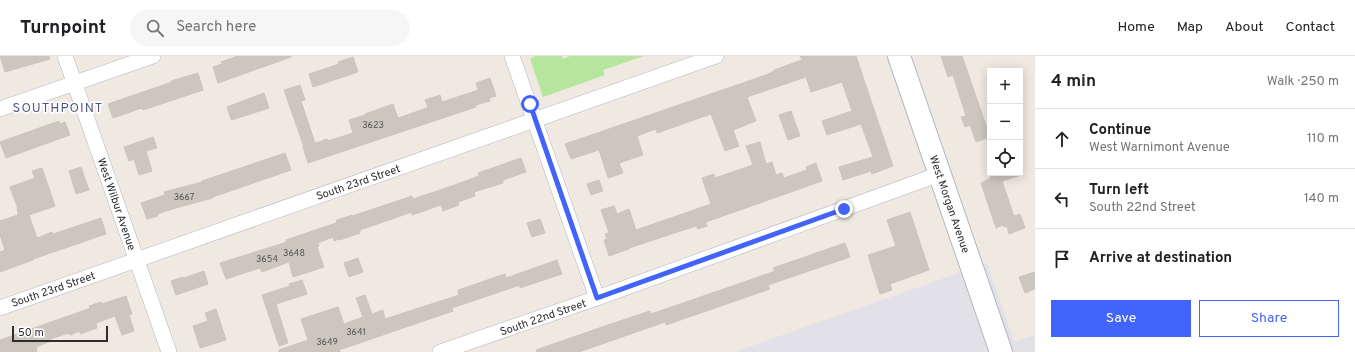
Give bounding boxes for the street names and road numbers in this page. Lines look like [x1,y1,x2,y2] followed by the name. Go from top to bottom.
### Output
[926,153,972,255] street label: West Morgan Avenue
[94,156,138,253] street label: West Wilbur Avenue
[315,162,402,204] street label: South 23rd Street
[10,269,97,311] street label: South 23rd Street
[498,297,588,339] street label: South 22nd Street

